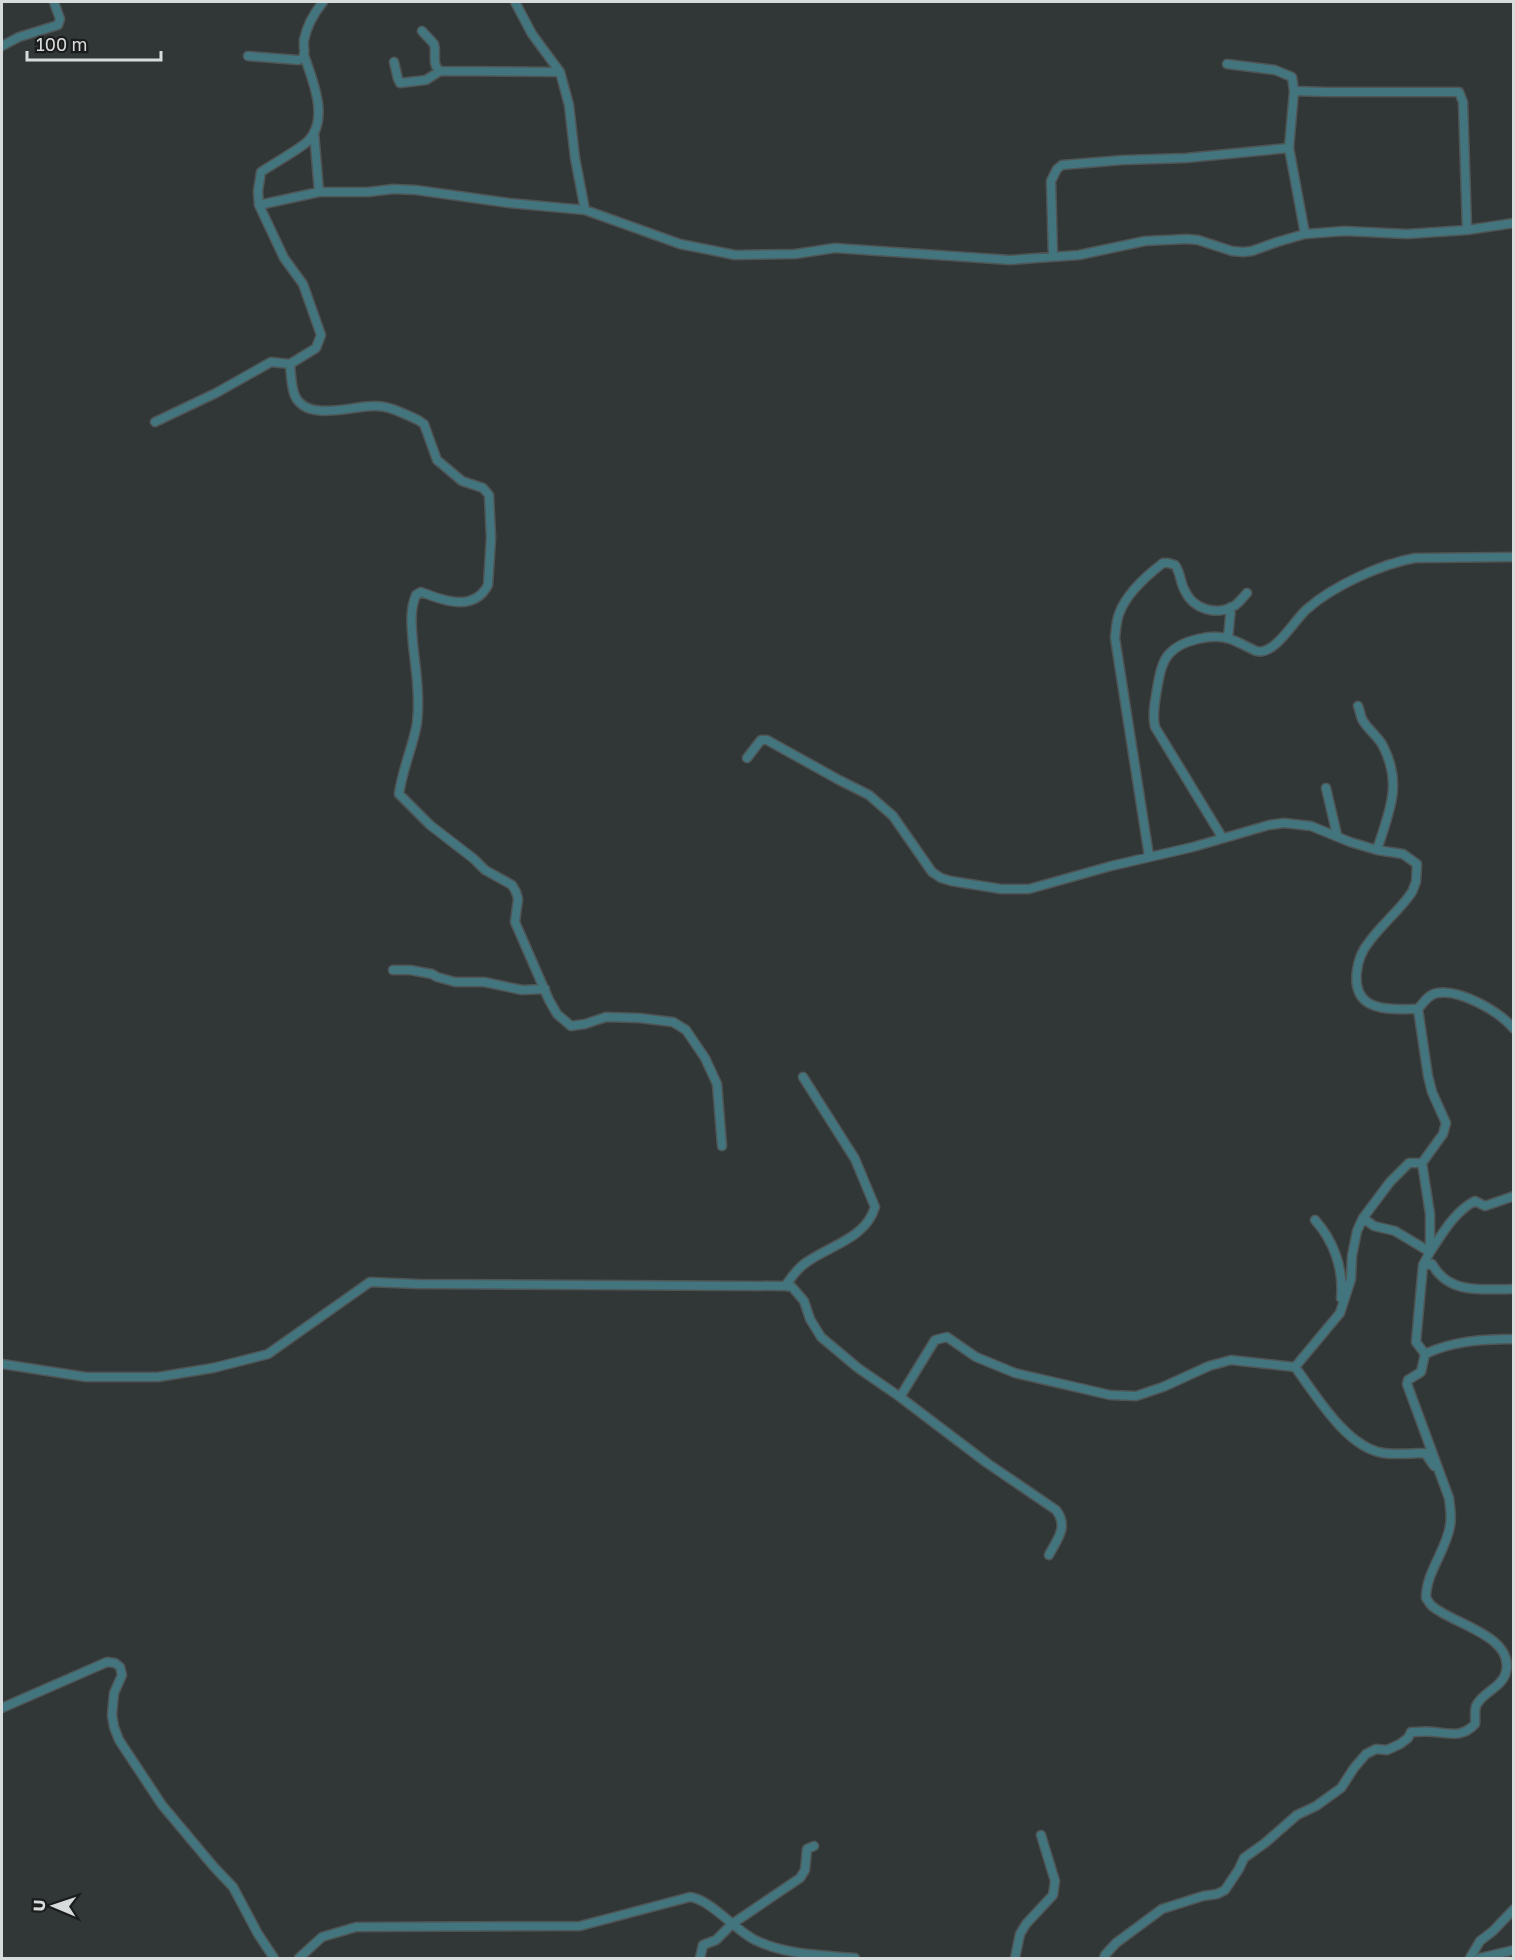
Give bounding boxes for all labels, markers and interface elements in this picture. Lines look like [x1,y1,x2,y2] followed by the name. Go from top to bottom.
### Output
[27,24,160,62] scale bar
[36,33,87,55] text: 100 m
[24,1876,84,1936] north arrow
[29,1899,49,1912] text: U

